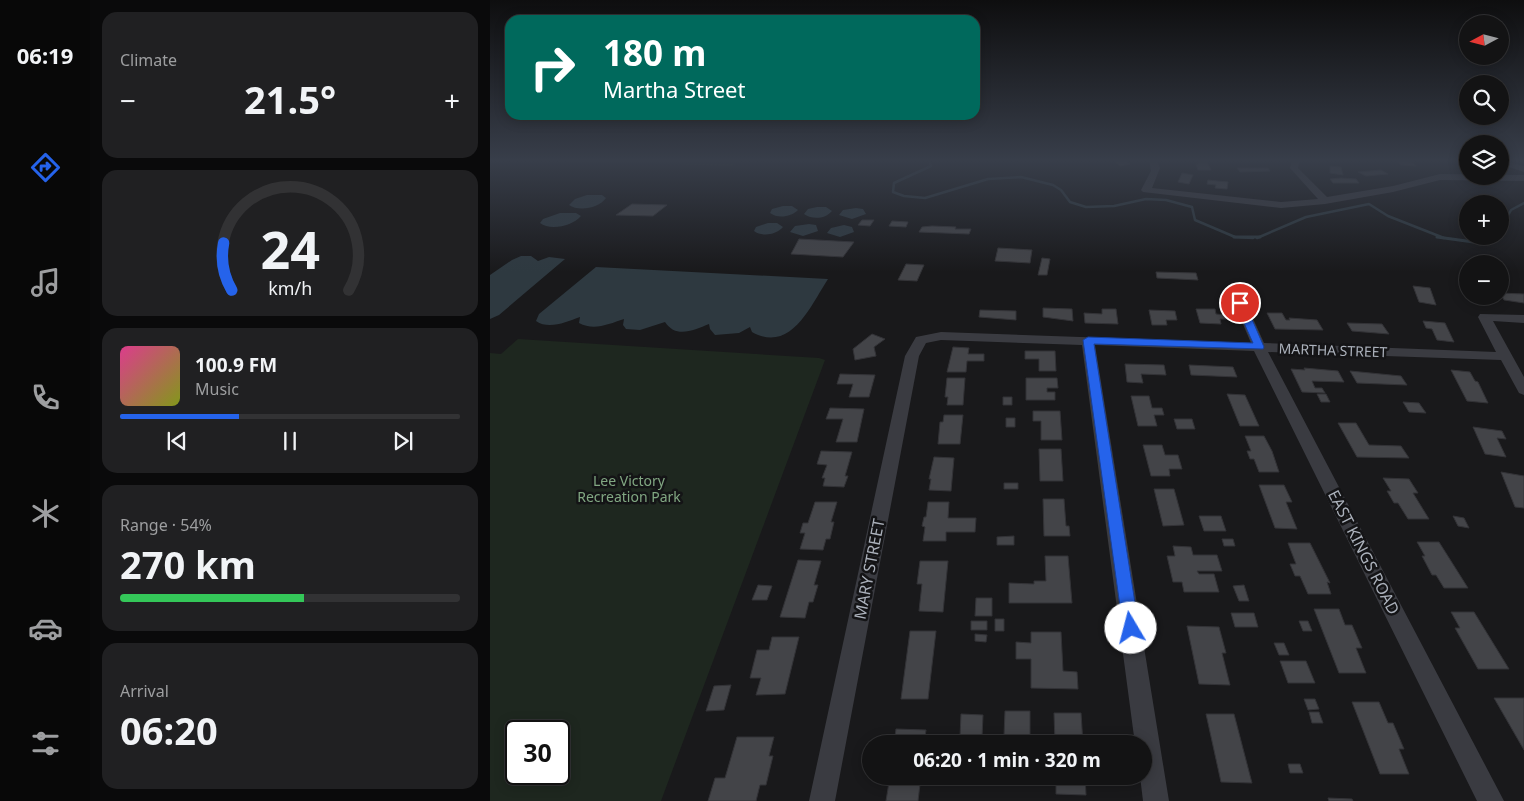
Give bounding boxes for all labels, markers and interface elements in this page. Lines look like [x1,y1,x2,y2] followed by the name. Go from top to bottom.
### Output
[1459,15,1509,65] north arrow
[1459,15,1509,305] map controls
[603,29,706,76] text: 180 m
[520,35,585,100] icon: right
[17,40,73,70] text: 06:19
[120,49,177,71] text: Climate
[244,73,336,125] text: 21.5°
[603,74,745,104] text: Martha Street
[1459,75,1509,125] button: search
[120,81,136,119] text: −
[444,81,460,119] text: +
[1459,135,1509,185] button: layers
[28,150,63,185] icon: directions
[1459,195,1509,245] button: +
[260,213,320,284] text: 24
[1459,255,1509,305] button: −
[28,265,63,300] icon: music
[268,276,312,300] text: km/h
[1219,282,1261,324] pin
[1226,289,1254,317] icon: arrive
[1278,339,1388,361] street label: MARTHA STREET
[195,352,277,378] text: 100.9 FM
[195,378,239,400] text: Music
[28,380,63,415] icon: phone
[163,427,191,455] icon: previous
[276,427,304,455] icon: pause
[389,427,417,455] icon: next
[577,471,681,506] park label: Lee Victory Recreation Park
[1323,486,1405,618] street label: EAST KINGS ROAD
[28,496,63,531] icon: climate
[120,514,212,536] text: Range · 54%
[848,517,890,621] street label: MARY STREET
[120,538,256,590] text: 270 km
[1104,601,1156,653] position arrow
[28,611,63,646] icon: car
[120,680,169,702] text: Arrival
[120,704,218,756] text: 06:20
[505,720,570,785] speed limit sign: 30
[28,726,63,761] icon: filters
[913,747,1101,773] text: 06:20 · 1 min · 320 m

